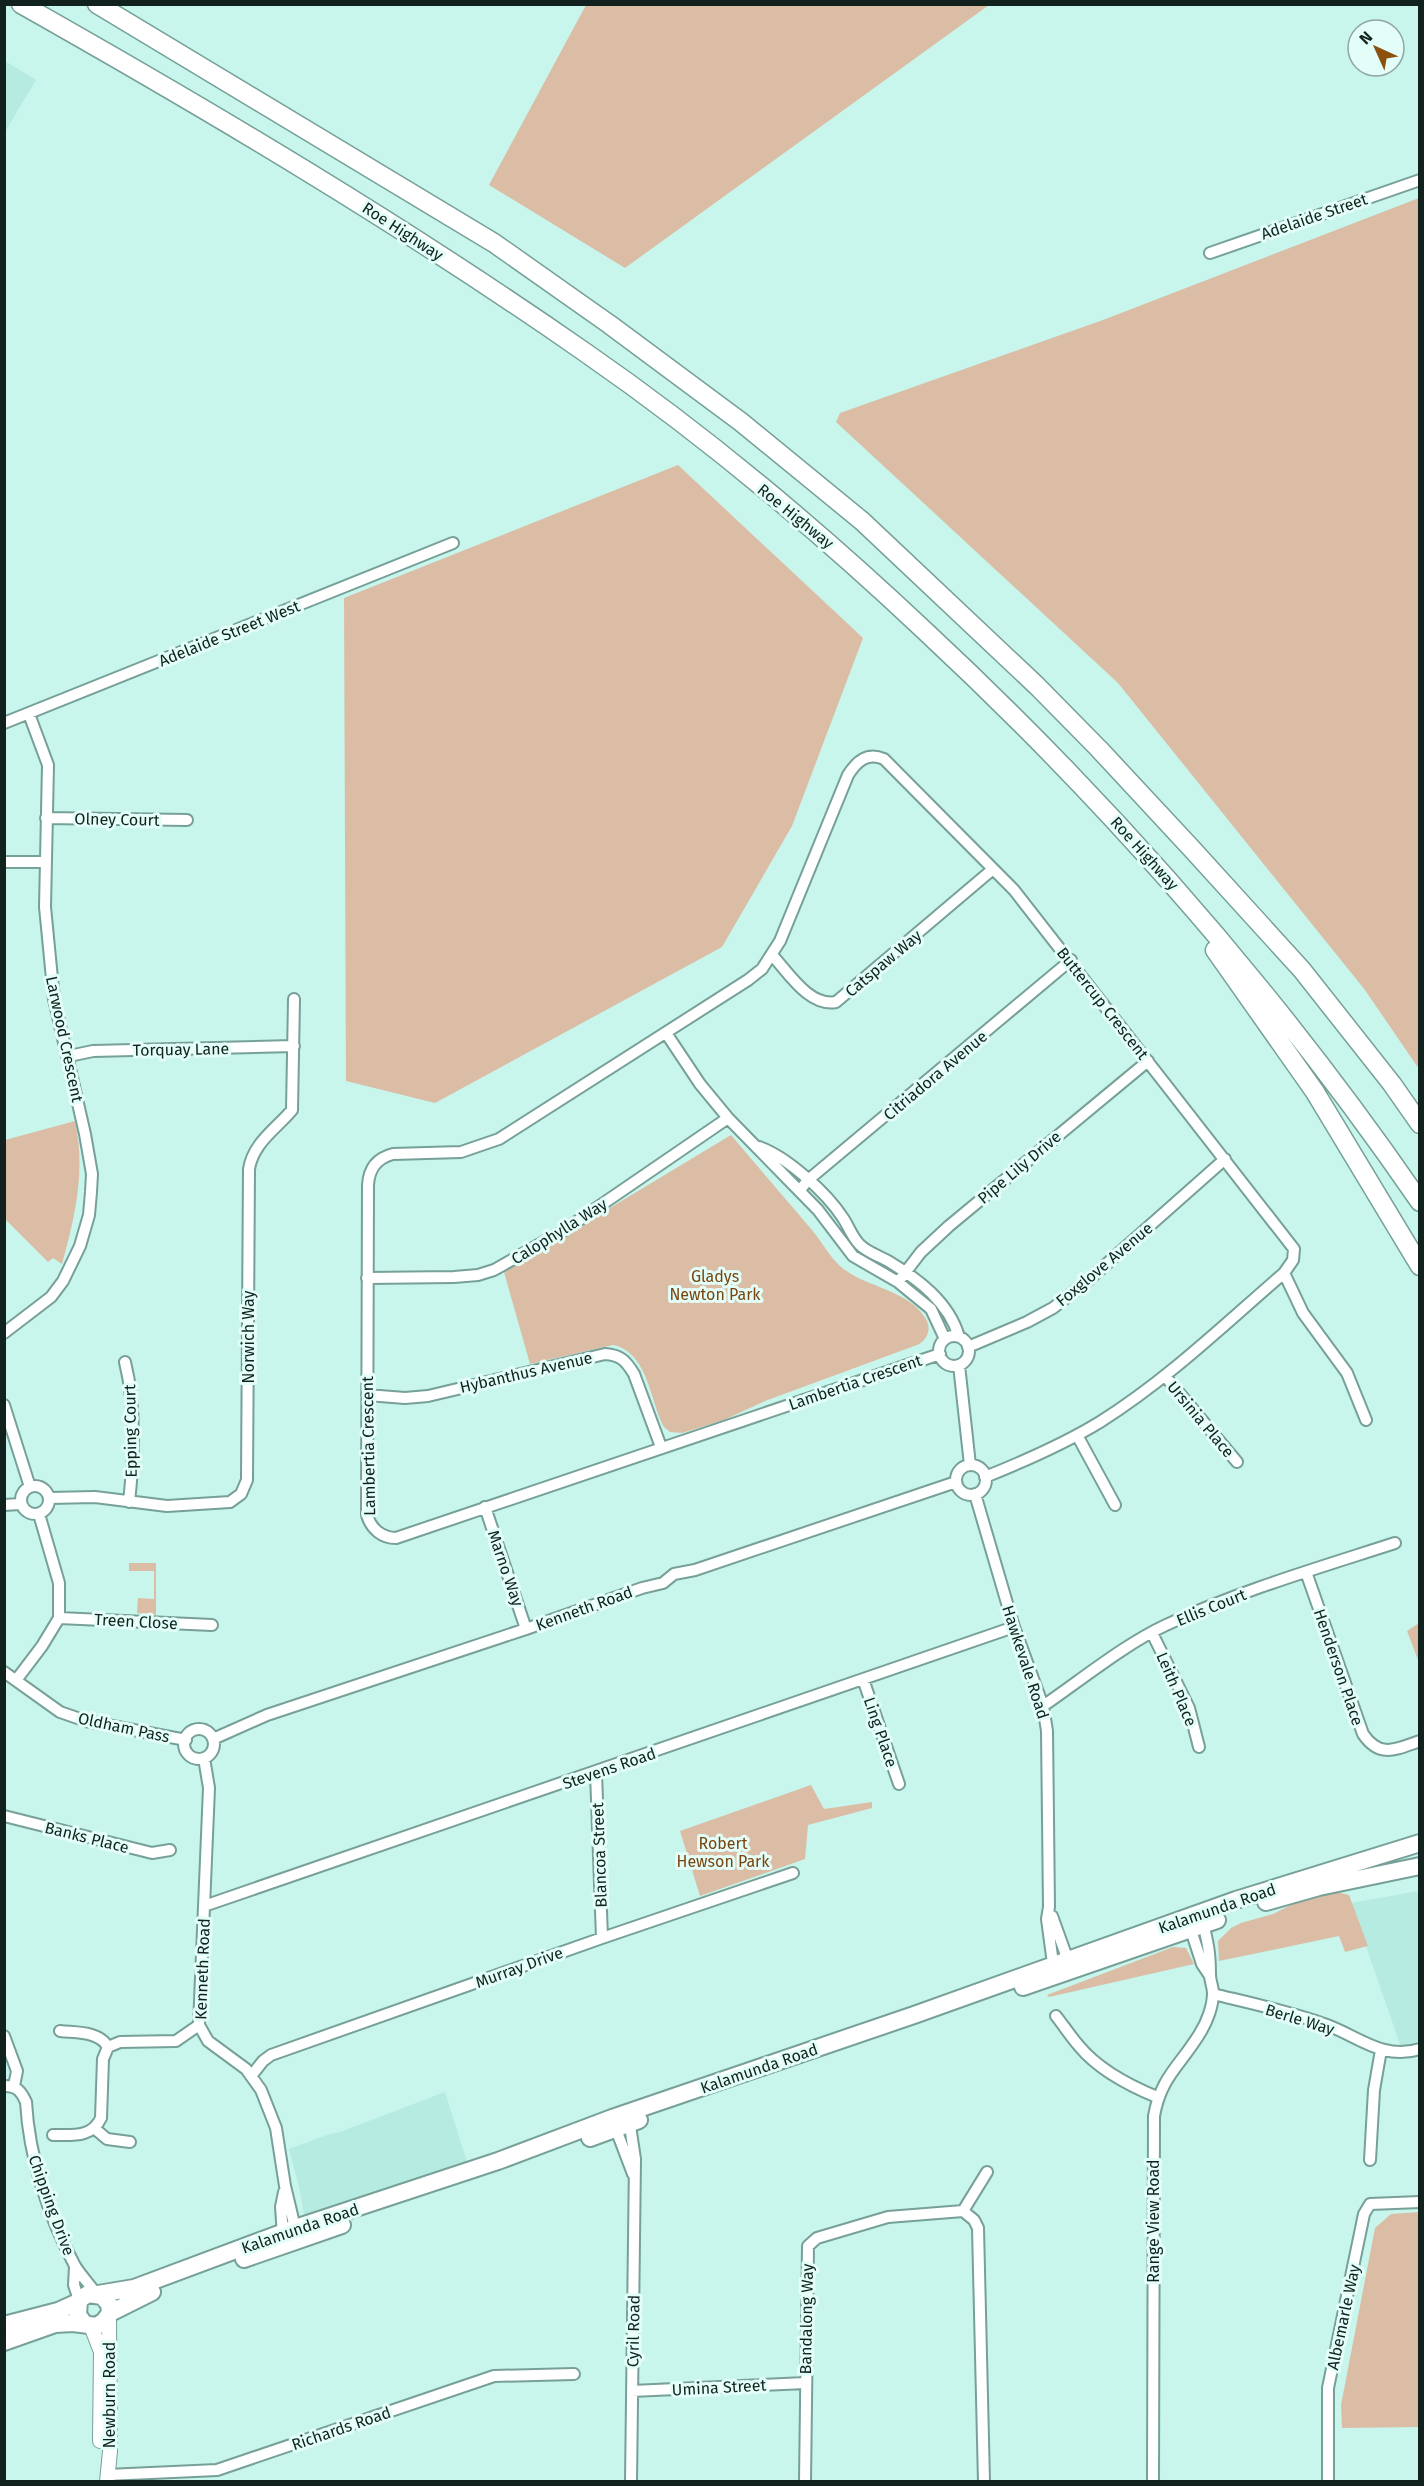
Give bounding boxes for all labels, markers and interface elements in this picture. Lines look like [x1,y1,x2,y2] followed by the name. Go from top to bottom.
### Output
[1346,18,1406,78] north arrow
[1355,27,1376,48] text: N
[1258,189,1370,244] street label: Adelaide Street
[359,198,447,265] street label: Roe Highway
[754,480,838,553] street label: Roe Highway
[156,596,303,670] street label: Adelaide Street West
[74,809,160,830] street label: Olney Court
[1107,813,1183,894] street label: Roe Highway
[841,926,925,1001] street label: Catspaw Way
[1053,943,1152,1063] street label: Buttercup Crescent
[42,974,87,1104] street label: Larwood Crescent
[880,1027,991,1124] street label: Citriadora Avenue
[133,1039,229,1060] street label: Torquay Lane
[974,1127,1065,1208] street label: Pipe Lily Drive
[508,1194,611,1268] street label: Calophylla Way
[1052,1218,1156,1310] street label: Foxglove Avenue
[669,1267,761,1304] park label: Gladys Newton Park
[239,1290,258,1383] street label: Norwich Way
[458,1348,594,1397] street label: Hybanthus Avenue
[786,1351,924,1414] street label: Lambertia Crescent
[358,1376,379,1516] street label: Lambertia Crescent
[1163,1377,1238,1461] street label: Ursinia Place
[120,1384,141,1478] street label: Epping Court
[484,1528,527,1609] street label: Marno Way
[533,1582,635,1635] street label: Kenneth Road
[1174,1585,1249,1630] street label: Ellis Court
[998,1603,1053,1721] street label: Hawkevale Road
[1310,1606,1367,1728] street label: Henderson Place
[94,1610,178,1633] street label: Treen Close
[1152,1649,1201,1729] street label: Leith Place
[860,1695,901,1770] street label: Ling Place
[76,1709,171,1746] street label: Oldham Pass
[560,1744,658,1793] street label: Stevens Road
[588,1802,611,1908] street label: Blancoa Street
[43,1818,131,1857] street label: Banks Place
[677,1834,770,1871] park label: Robert Hewson Park
[1156,1879,1278,1937] street label: Kalamunda Road
[191,1918,214,2020] street label: Kenneth Road
[473,1943,565,1992] street label: Murray Drive
[1263,2000,1337,2039] street label: Berle Way
[698,2039,820,2097] street label: Kalamunda Road
[25,2152,79,2258] street label: Chipping Drive
[1144,2159,1163,2283] street label: Range View Road
[239,2199,361,2257] street label: Kalamunda Road
[796,2263,817,2375] street label: Bandalong Way
[1323,2263,1364,2372] street label: Albemarle Way
[623,2295,644,2367] street label: Cyril Road
[100,2342,119,2448] street label: Newburn Road
[671,2376,767,2399] street label: Umina Street
[289,2403,393,2454] street label: Richards Road

